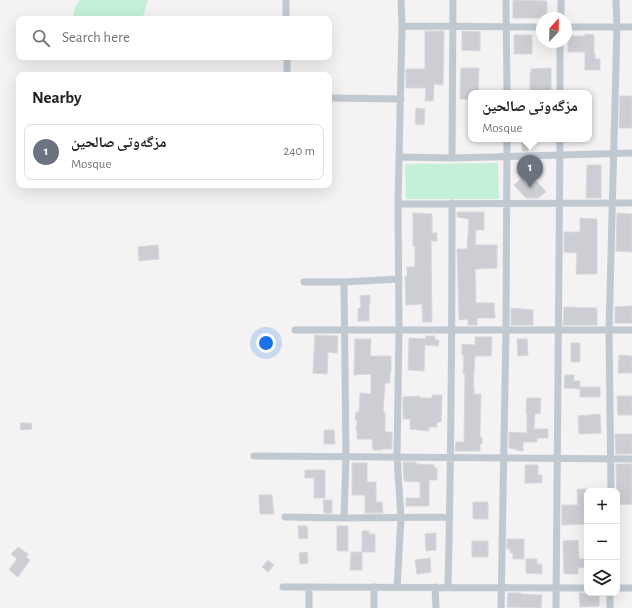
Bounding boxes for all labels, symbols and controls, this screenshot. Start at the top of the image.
north arrow [536,12,572,48]
search box [16,16,332,60]
icon: search [30,27,52,49]
text: Search here [62,30,130,45]
text: Nearby [32,89,82,106]
popup [468,90,592,142]
text: مزگەوتی صالحین [482,99,578,114]
text: Mosque [482,122,523,135]
text: مزگەوتی صالحین [71,135,167,150]
text: 1 [44,145,48,158]
text: 240 m [283,145,315,158]
pin: 1 [517,155,543,188]
text: Mosque [71,158,111,171]
your location [256,333,276,353]
map controls [584,488,620,596]
button: + [584,488,620,524]
button: − [584,524,620,560]
button: layers [584,560,620,596]

